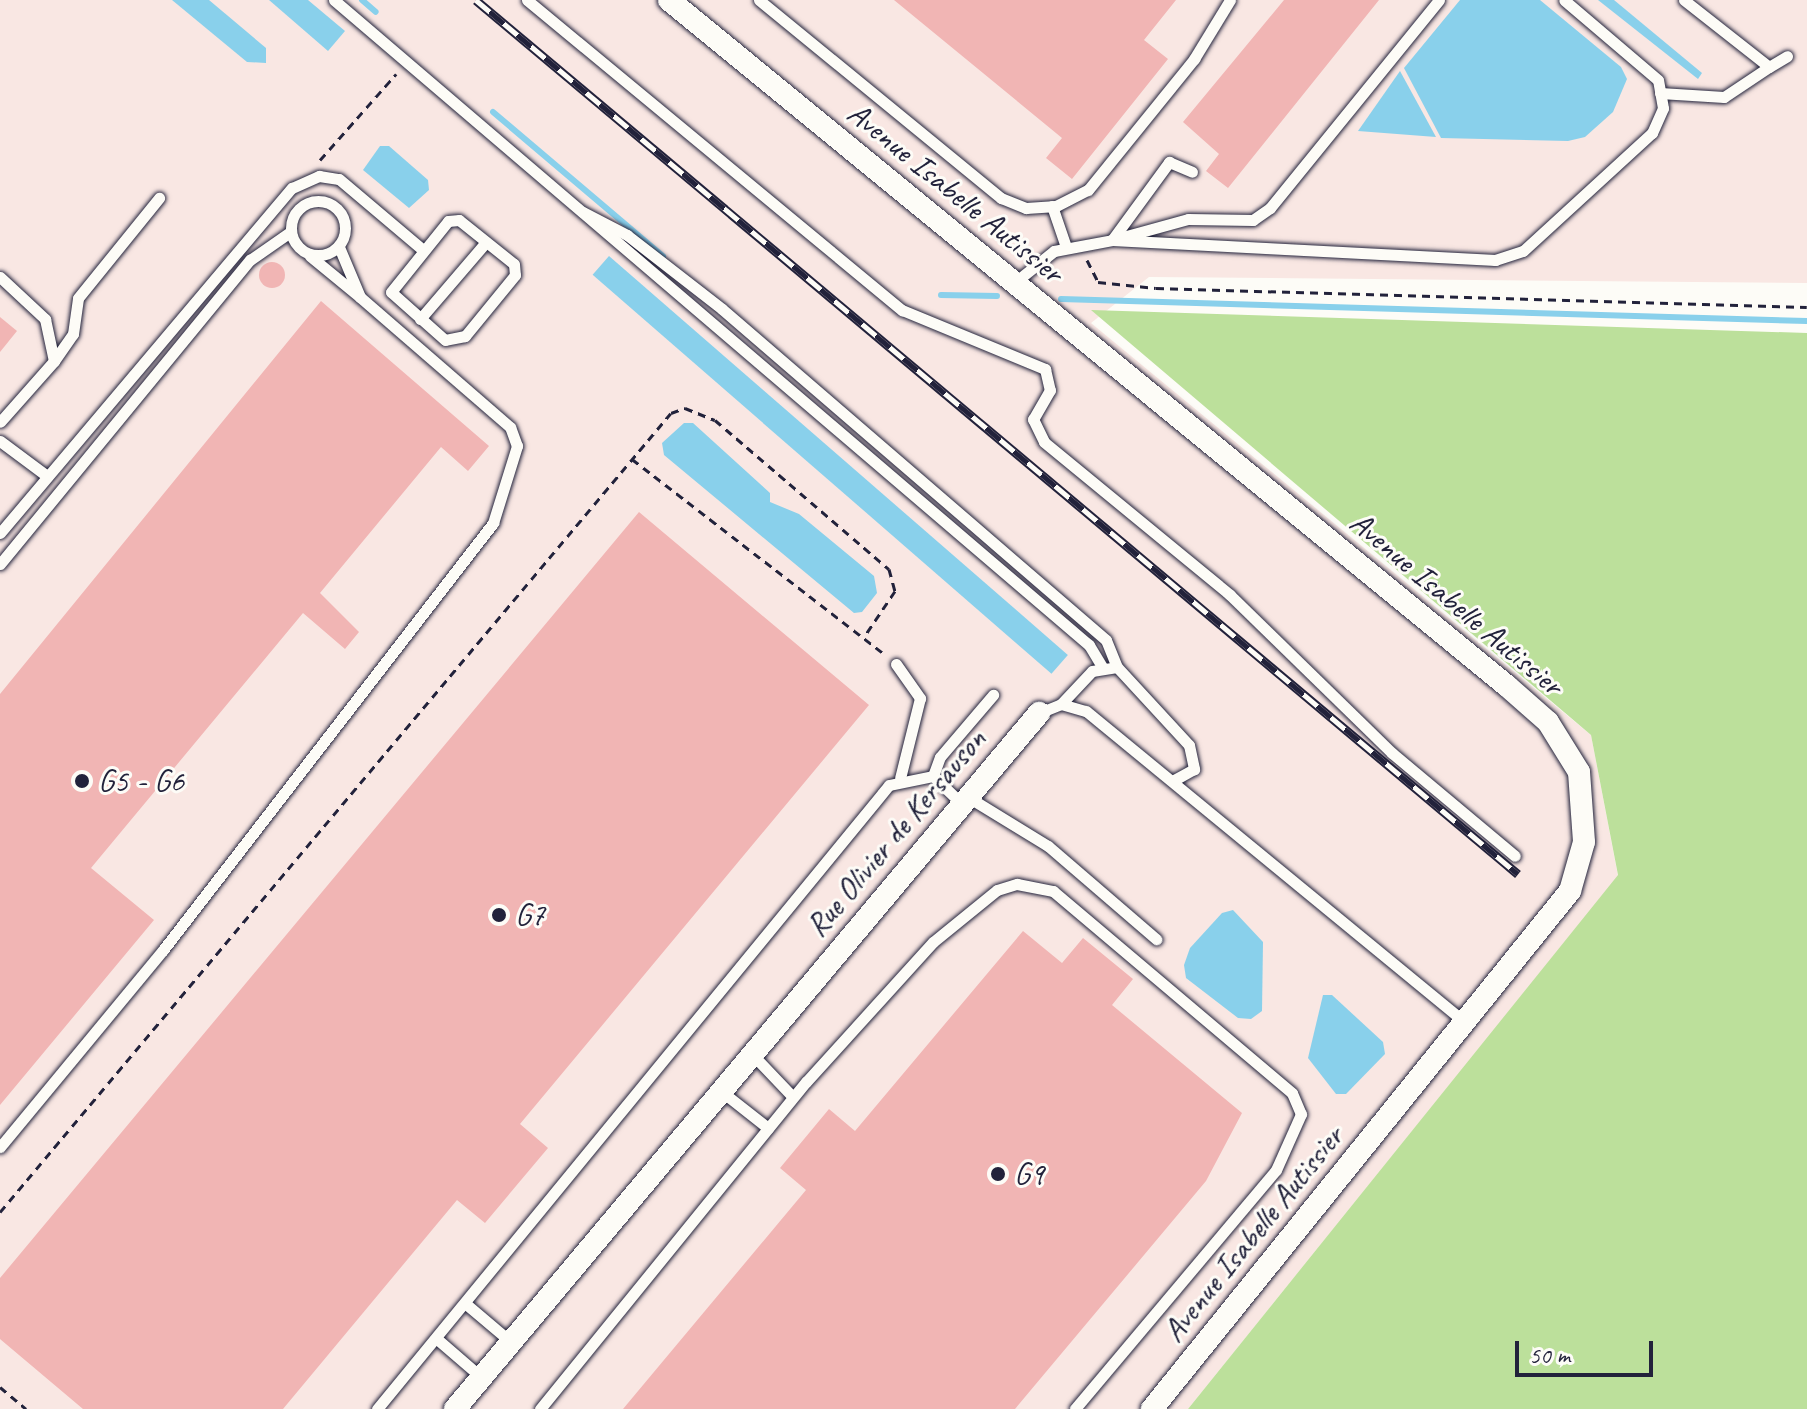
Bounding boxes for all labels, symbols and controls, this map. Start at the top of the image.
street label: Avenue Isabelle Autissier [840,94,1070,292]
street label: Avenue Isabelle Autissier [1342,504,1570,704]
street label: Rue Olivier de Kersauson [798,721,994,945]
place label: G5 - G6 [98,762,184,800]
marker: G5 - G6 [73,772,91,790]
place label: G7 [515,896,545,934]
marker: G7 [490,906,508,924]
street label: Avenue Isabelle Autissier [1154,1119,1352,1349]
place label: G9 [1014,1155,1044,1193]
marker: G9 [989,1165,1007,1183]
scale bar [1519,1325,1657,1375]
text: 50 m [1529,1340,1570,1370]

